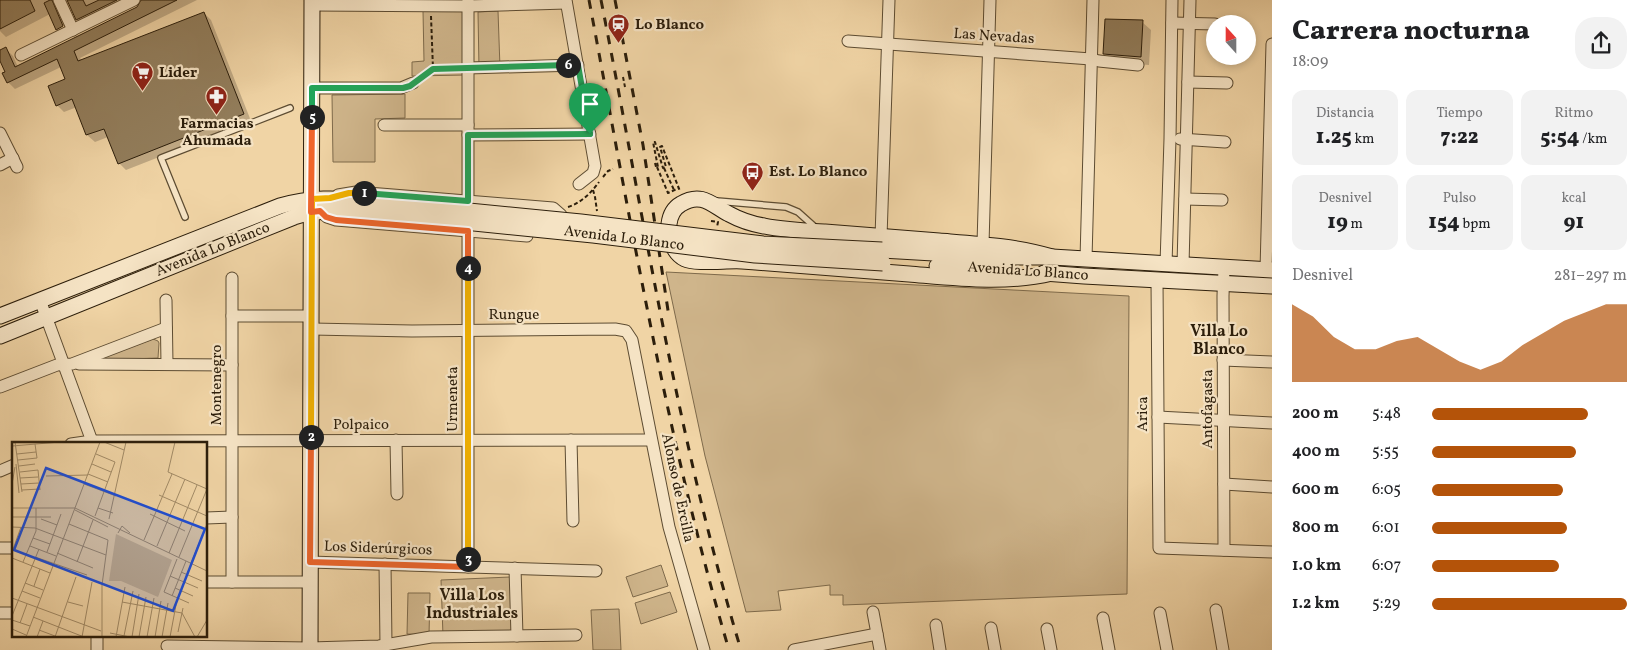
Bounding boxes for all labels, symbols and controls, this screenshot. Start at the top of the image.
text: Carrera nocturna [1292,12,1530,51]
station icon: Lo Blanco [607,13,631,44]
place label: Lo Blanco [635,15,705,36]
north arrow [1206,15,1256,65]
map controls [1206,15,1256,65]
button: share [1575,17,1627,69]
street label: Las Nevadas [953,24,1035,50]
text: 18:09 [1292,51,1328,73]
pin: 6 [556,52,580,78]
text: 6 [565,56,572,75]
supermarket icon: Lider [131,61,155,92]
place label: Lider [159,63,197,84]
pin [569,83,611,134]
pharmacy icon: Farmacias Ahumada [205,84,229,115]
icon: arrive [576,90,604,118]
pin: 5 [300,104,324,130]
text: Distancia [1316,104,1374,123]
text: Tiempo [1436,104,1483,123]
text: Ritmo [1555,104,1593,123]
text: 5 [309,108,316,127]
place label: Farmacias Ahumada [180,114,254,152]
text: 1.25 [1316,123,1352,152]
text: 7:22 [1441,123,1478,152]
text: 5:54 [1540,123,1580,152]
text: km [1352,130,1374,149]
text: /km [1580,130,1607,149]
bus stop icon: Est. Lo Blanco [741,160,765,191]
place label: Est. Lo Blanco [769,162,868,183]
pin: 1 [352,180,376,206]
text: 1 [362,184,367,203]
text: Desnivel [1318,189,1372,208]
text: Pulso [1443,189,1476,208]
text: kcal [1561,189,1586,208]
text: 19 [1327,208,1348,237]
text: 154 [1428,208,1460,237]
text: 91 [1564,208,1584,237]
text: m [1348,215,1363,234]
text: bpm [1460,215,1491,234]
street label: Avenida Lo Blanco [153,218,273,282]
street label: Avenida Lo Blanco [563,221,685,257]
pin: 4 [456,256,480,280]
street label: Avenida Lo Blanco [967,257,1089,287]
text: 4 [464,259,473,278]
text: Desnivel [1292,265,1353,287]
text: 281–297 m [1554,265,1627,287]
street label: Rungue [489,305,539,326]
district label: Villa Lo Blanco [1190,321,1248,361]
street label: Montenegro [207,345,228,425]
street label: Urmeneta [443,366,464,432]
street label: Antofagasta [1198,369,1219,449]
street label: Arica [1133,396,1154,432]
text: 200 m [1292,403,1339,425]
text: 5:48 [1372,403,1401,425]
street label: Polpaico [333,415,389,436]
pin: 2 [298,424,324,450]
text: 2 [308,428,315,447]
street label: Alonso de Ercilla [655,432,699,544]
text: 400 m [1292,441,1340,463]
text: 5:55 [1372,441,1399,463]
inset map [12,442,208,638]
text: 600 m [1292,479,1339,501]
text: 6:05 [1372,479,1401,501]
text: 800 m [1292,517,1339,539]
text: 6:01 [1372,517,1400,539]
street label: Los Siderúrgicos [323,537,433,561]
pin: 3 [456,546,480,572]
text: 3 [465,550,472,569]
text: 1.0 km [1292,555,1341,577]
text: 6:07 [1372,555,1401,577]
district label: Villa Los Industriales [426,585,518,625]
text: 1.2 km [1292,593,1340,615]
text: 5:29 [1372,593,1400,615]

